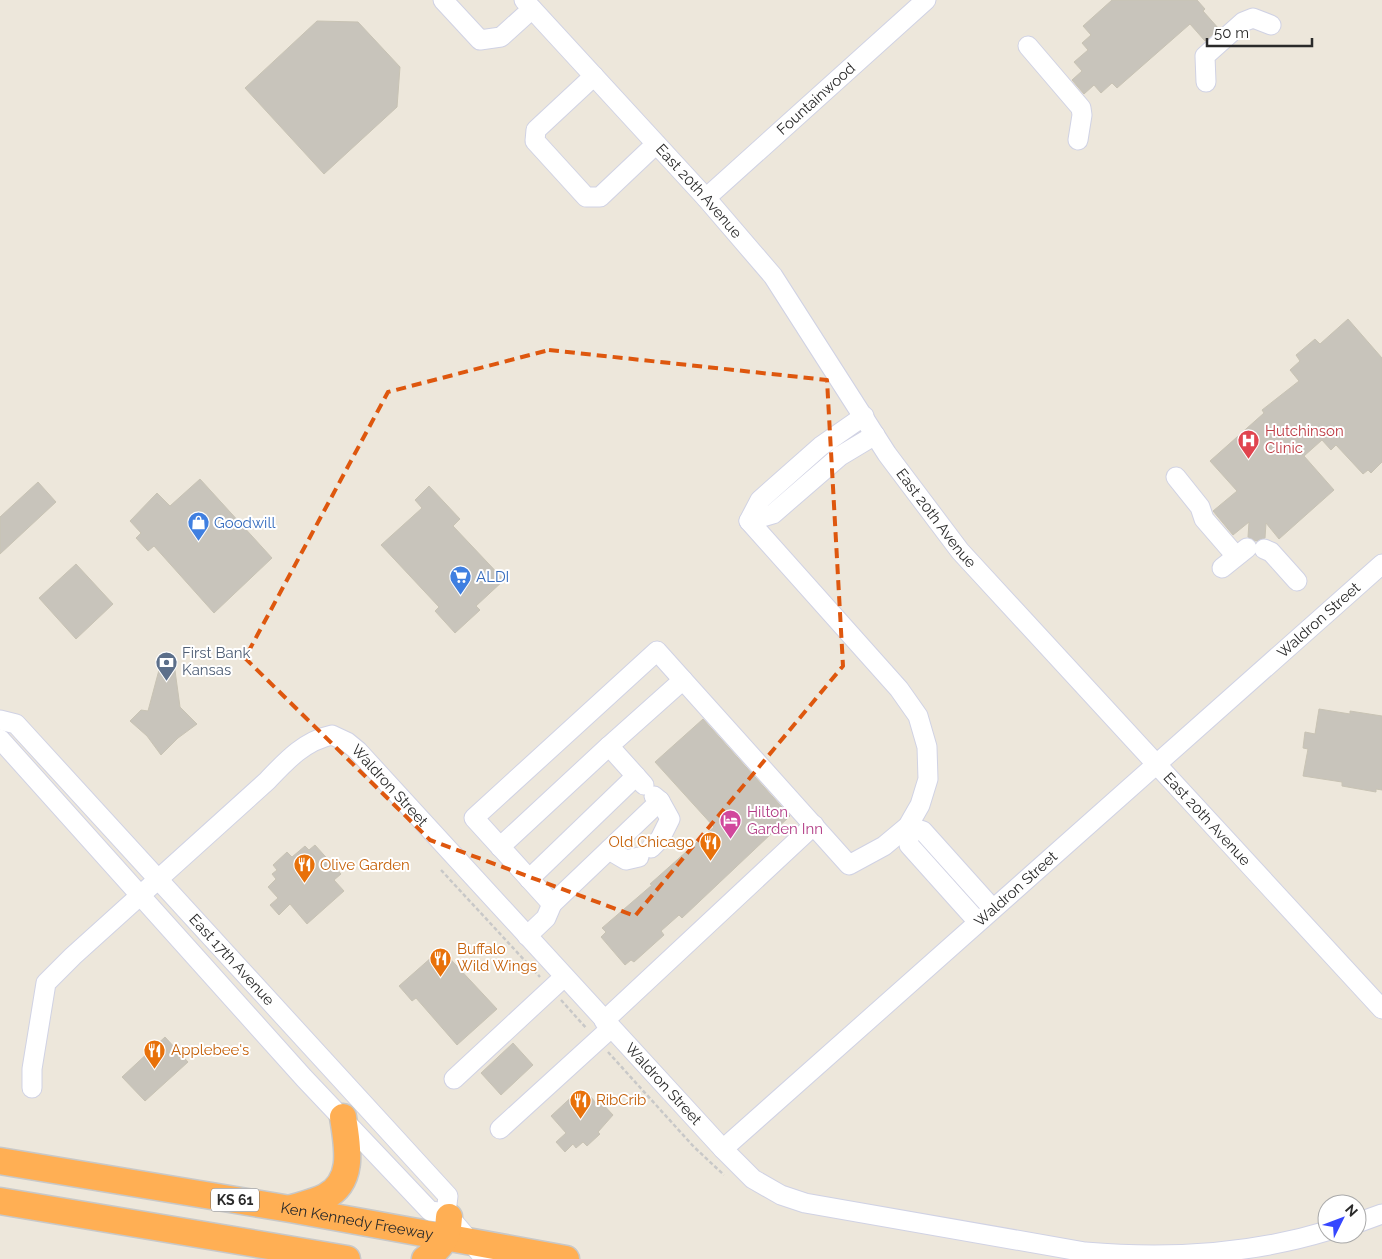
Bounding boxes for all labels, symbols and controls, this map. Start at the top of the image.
scale bar [1207,15,1312,47]
text: 50 m [1214,24,1249,42]
street label: Fountainwood [773,59,859,139]
street label: East 20th Avenue [652,140,746,242]
place label: Hutchinson Clinic [1265,422,1344,457]
hospital icon: Hutchinson Clinic [1237,428,1261,459]
street label: East 20th Avenue [892,465,980,572]
shop icon: Goodwill [186,511,210,542]
place label: Goodwill [214,514,276,532]
supermarket icon: ALDI [448,565,472,596]
place label: ALDI [476,568,509,586]
street label: Waldron Street [1274,579,1364,662]
place label: First Bank Kansas [182,644,250,679]
bank icon: First Bank Kansas [154,650,178,681]
street label: Waldron Street [348,741,432,830]
street label: East 20th Avenue [1160,769,1254,869]
place label: Hilton Garden Inn [747,803,823,838]
hotel icon: Hilton Garden Inn [719,809,743,840]
restaurant icon: Old Chicago [698,830,722,861]
place label: Old Chicago [609,833,694,851]
street label: Waldron Street [971,848,1061,930]
restaurant icon: Olive Garden [292,853,316,884]
place label: Olive Garden [320,856,410,874]
street label: East 17th Avenue [185,910,278,1009]
place label: Buffalo Wild Wings [457,940,537,975]
restaurant icon: Buffalo Wild Wings [429,946,453,977]
restaurant icon: Applebee's [143,1038,167,1069]
street label: Waldron Street [621,1039,705,1129]
place label: Applebee's [171,1041,249,1059]
restaurant icon: RibCrib [568,1088,592,1119]
place label: RibCrib [596,1091,646,1109]
road number: KS 61 [211,1188,259,1212]
north arrow [1317,1194,1367,1244]
street label: Ken Kennedy Freeway [279,1199,435,1244]
text: N [1342,1201,1361,1220]

